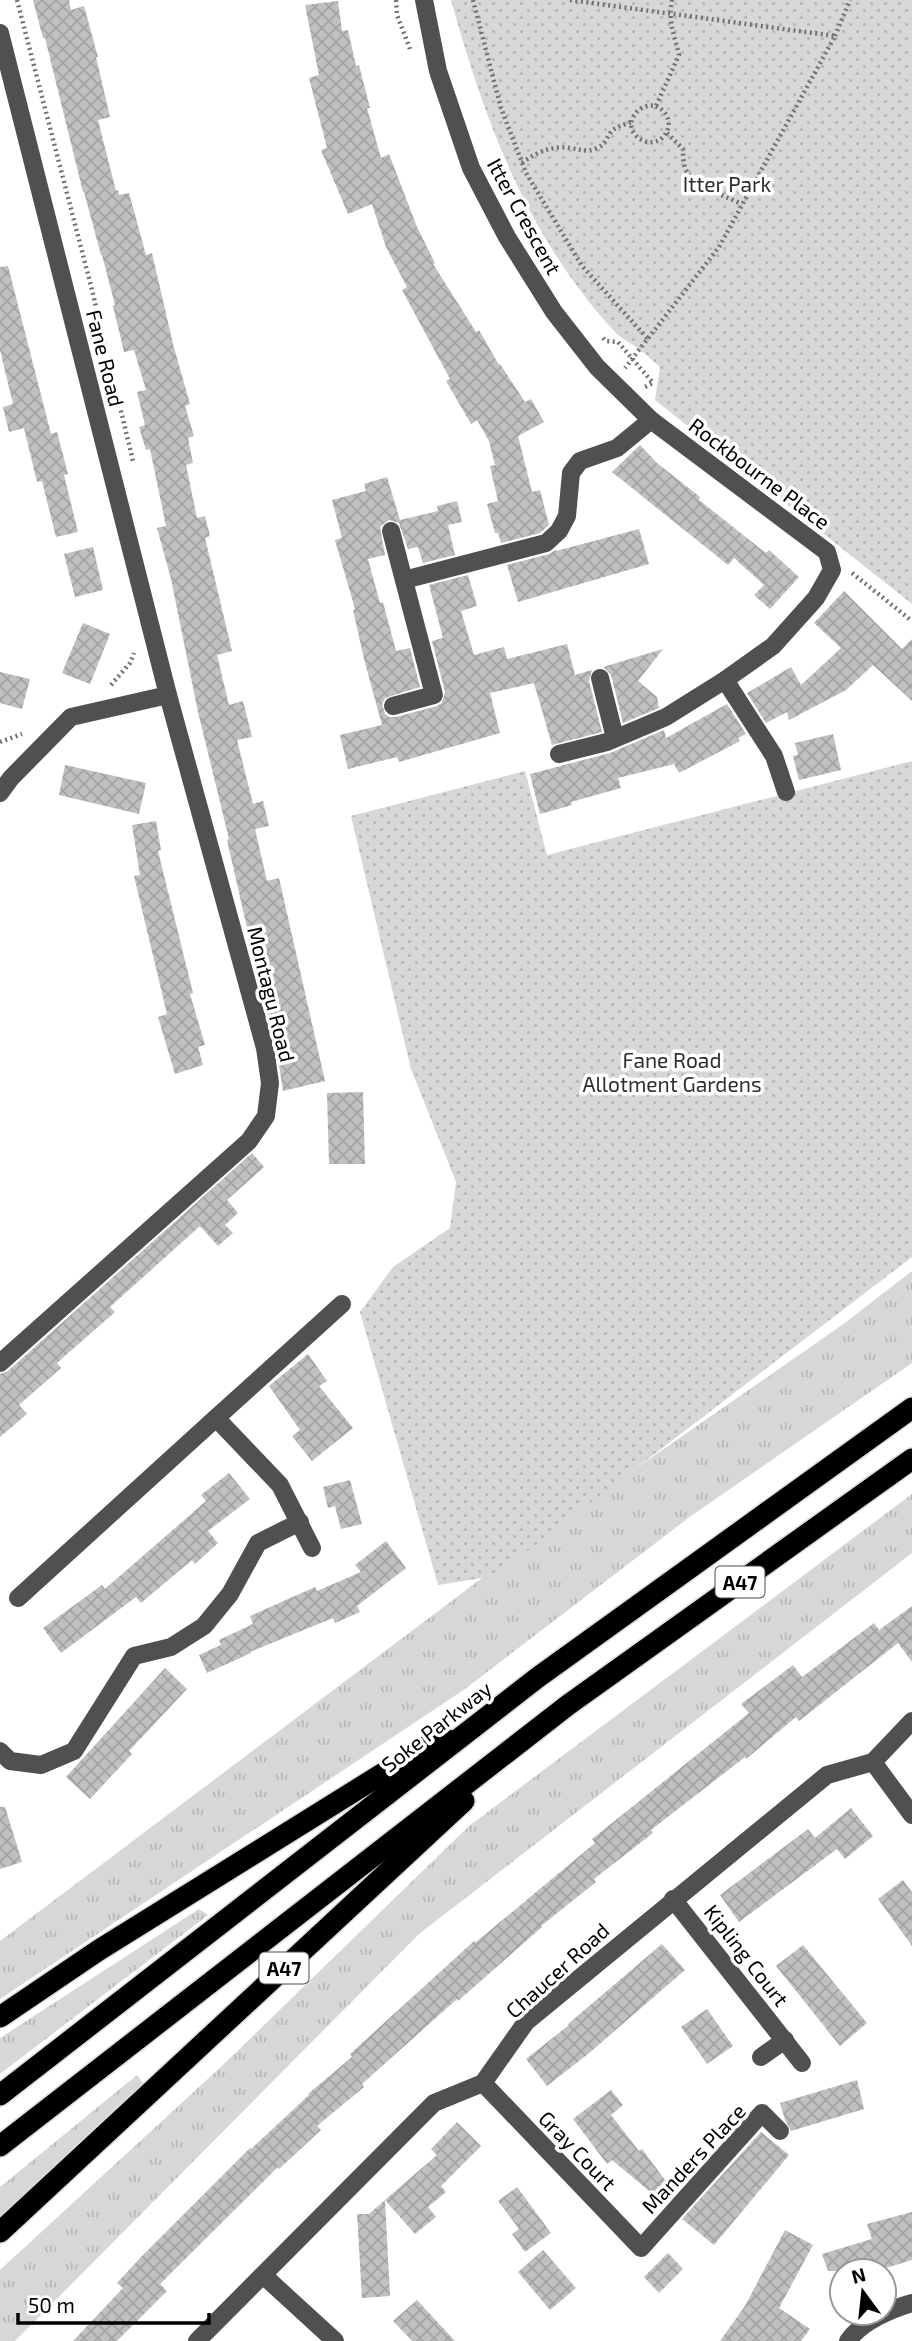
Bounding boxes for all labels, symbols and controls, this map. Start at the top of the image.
street label: Itter Crescent [483,153,567,279]
park label: Itter Park [683,171,772,196]
street label: Fane Road [82,307,130,409]
street label: Rockbourne Place [685,412,835,534]
street label: Montagu Road [243,924,301,1064]
park label: Fane Road Allotment Gardens [582,1047,762,1096]
road number: A47 [716,1566,764,1598]
street label: Soke Parkway [376,1675,496,1777]
street label: Kipling Court [700,1899,794,2011]
street label: Chaucer Road [500,1917,614,2023]
road number: A47 [260,1952,308,1984]
street label: Manders Place [636,2098,750,2218]
street label: Gray Court [534,2105,622,2195]
north arrow [828,2257,898,2327]
text: N [849,2262,868,2288]
scale bar [18,2282,208,2326]
text: 50 m [28,2292,75,2317]

